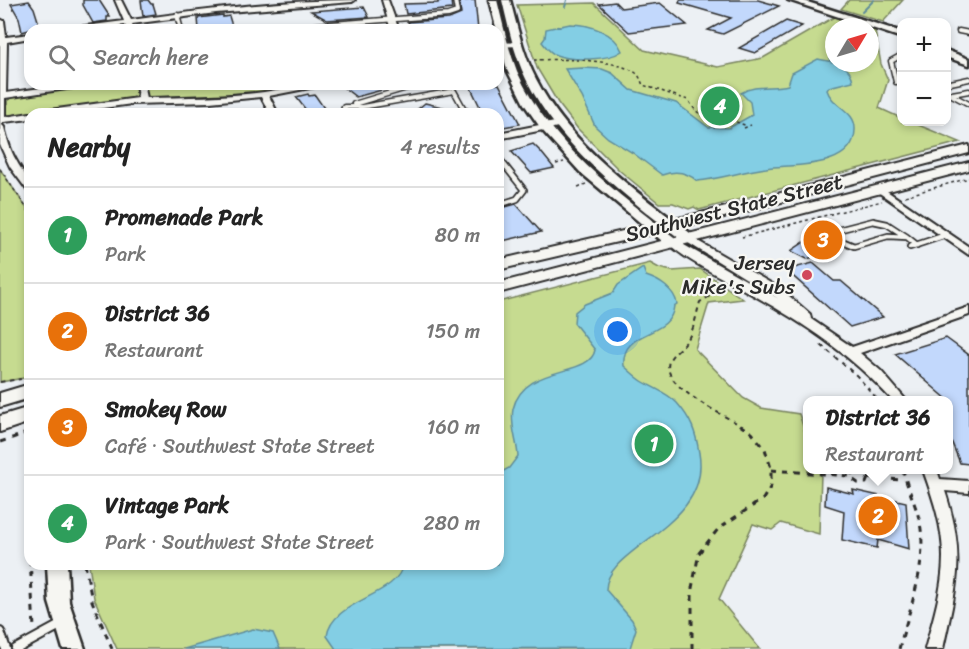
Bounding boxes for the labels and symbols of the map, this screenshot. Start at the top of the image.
north arrow [825,18,879,72]
pin: 4 [700,84,740,128]
street label: Southwest State Street [621,163,847,253]
pin: 3 [804,218,842,262]
place label: Jersey Mike's Subs [682,244,795,306]
marker: Jersey Mike's Subs [800,268,814,282]
your location [603,317,632,346]
pin: 1 [634,422,674,466]
pin: 2 [858,494,898,538]

